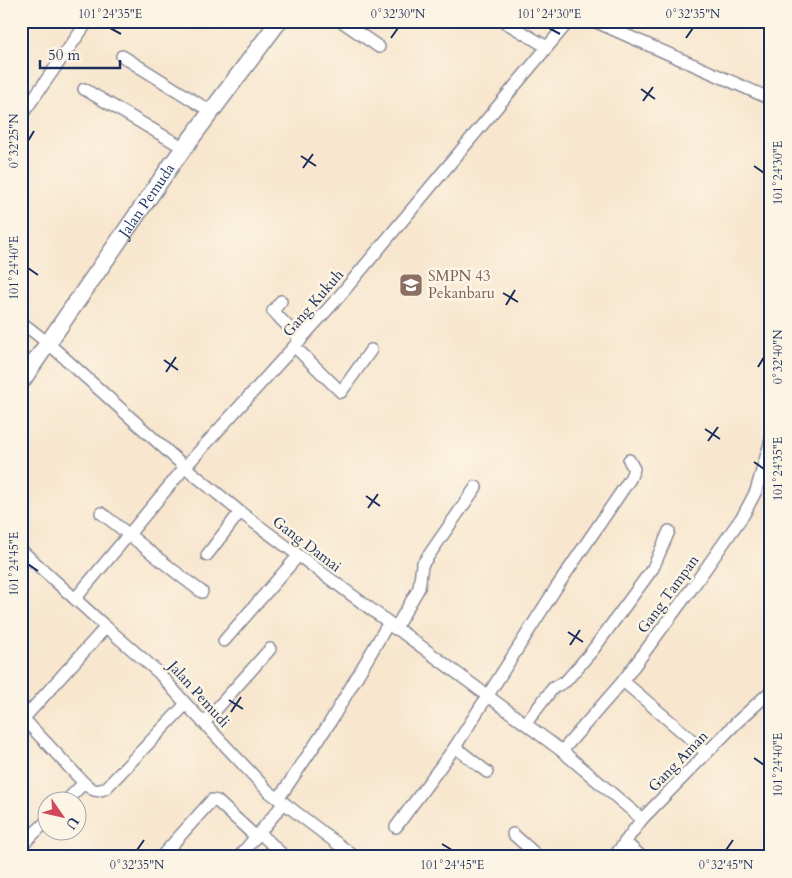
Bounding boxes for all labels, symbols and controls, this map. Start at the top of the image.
text: 101°24'35"E [78,6,142,22]
text: 0°32'30"N [371,6,426,22]
text: 101°24'30"E [517,6,581,22]
text: 0°32'35"N [666,6,721,22]
scale bar [40,38,120,70]
text: 50 m [48,45,80,65]
text: 0°32'25"N [6,113,22,168]
text: 101°24'30"E [770,141,786,205]
street label: Jalan Pemuda [113,159,180,243]
text: 101°24'40"E [6,236,22,300]
street label: Gang Kukuh [278,264,348,341]
place label: SMPN 43 Pekanbaru [428,266,495,303]
school or university icon: SMPN 43 Pekanbaru [398,272,424,298]
text: 0°32'40"N [770,329,786,384]
text: 101°24'35"E [770,437,786,501]
street label: Gang Damai [268,512,346,576]
text: 101°24'45"E [6,532,22,596]
street label: Gang Tampan [633,550,704,637]
street label: Jalan Pemudi [162,655,234,732]
street label: Gang Aman [644,726,713,796]
text: 101°24'40"E [770,733,786,797]
north arrow [38,790,88,840]
text: U [61,813,83,834]
text: 0°32'35"N [110,857,165,873]
text: 101°24'45"E [420,857,484,873]
text: 0°32'45"N [699,857,754,873]

